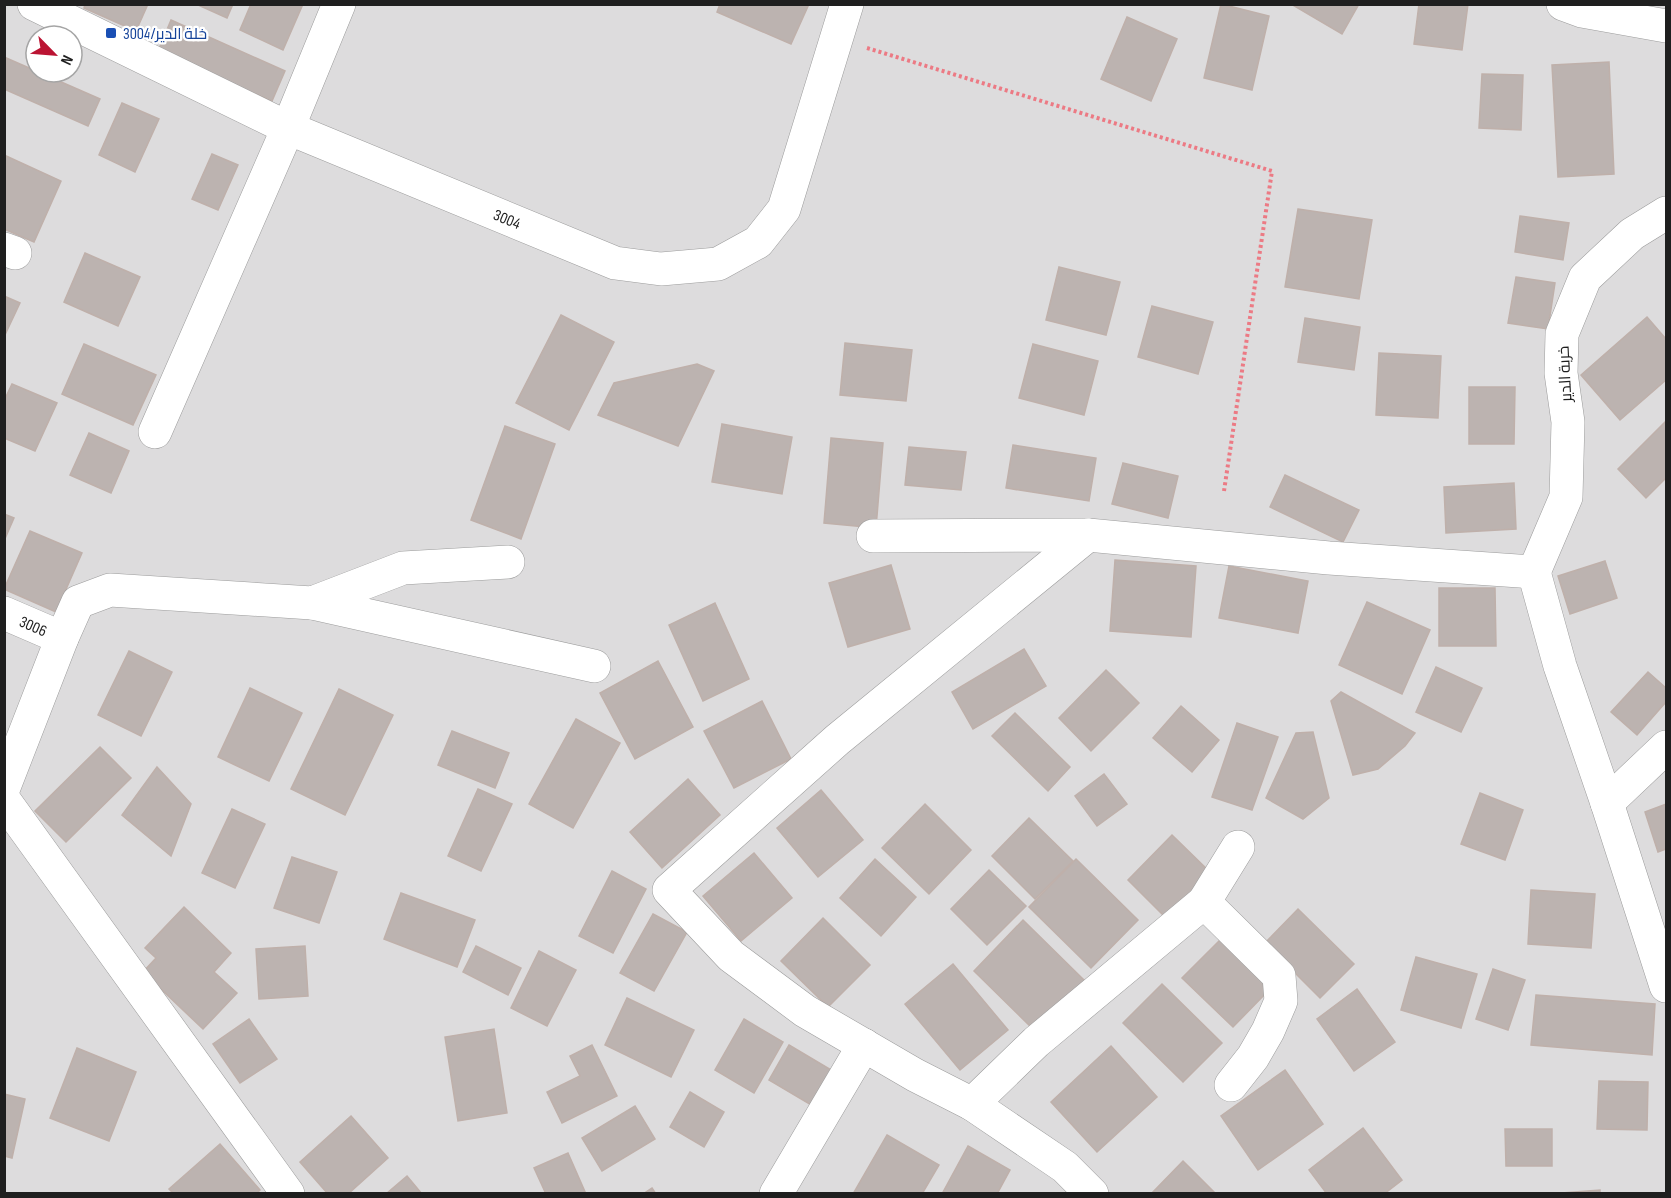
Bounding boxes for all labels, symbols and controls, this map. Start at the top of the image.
north arrow [24,24,84,84]
place label: خلة الدير/3004 [123,25,207,44]
marker: خلة الدير/3004 [104,26,118,40]
text: N [56,52,77,68]
street label: 3004 [490,206,524,234]
street label: خربة الدير [1555,345,1577,403]
street label: 3006 [16,613,49,641]

